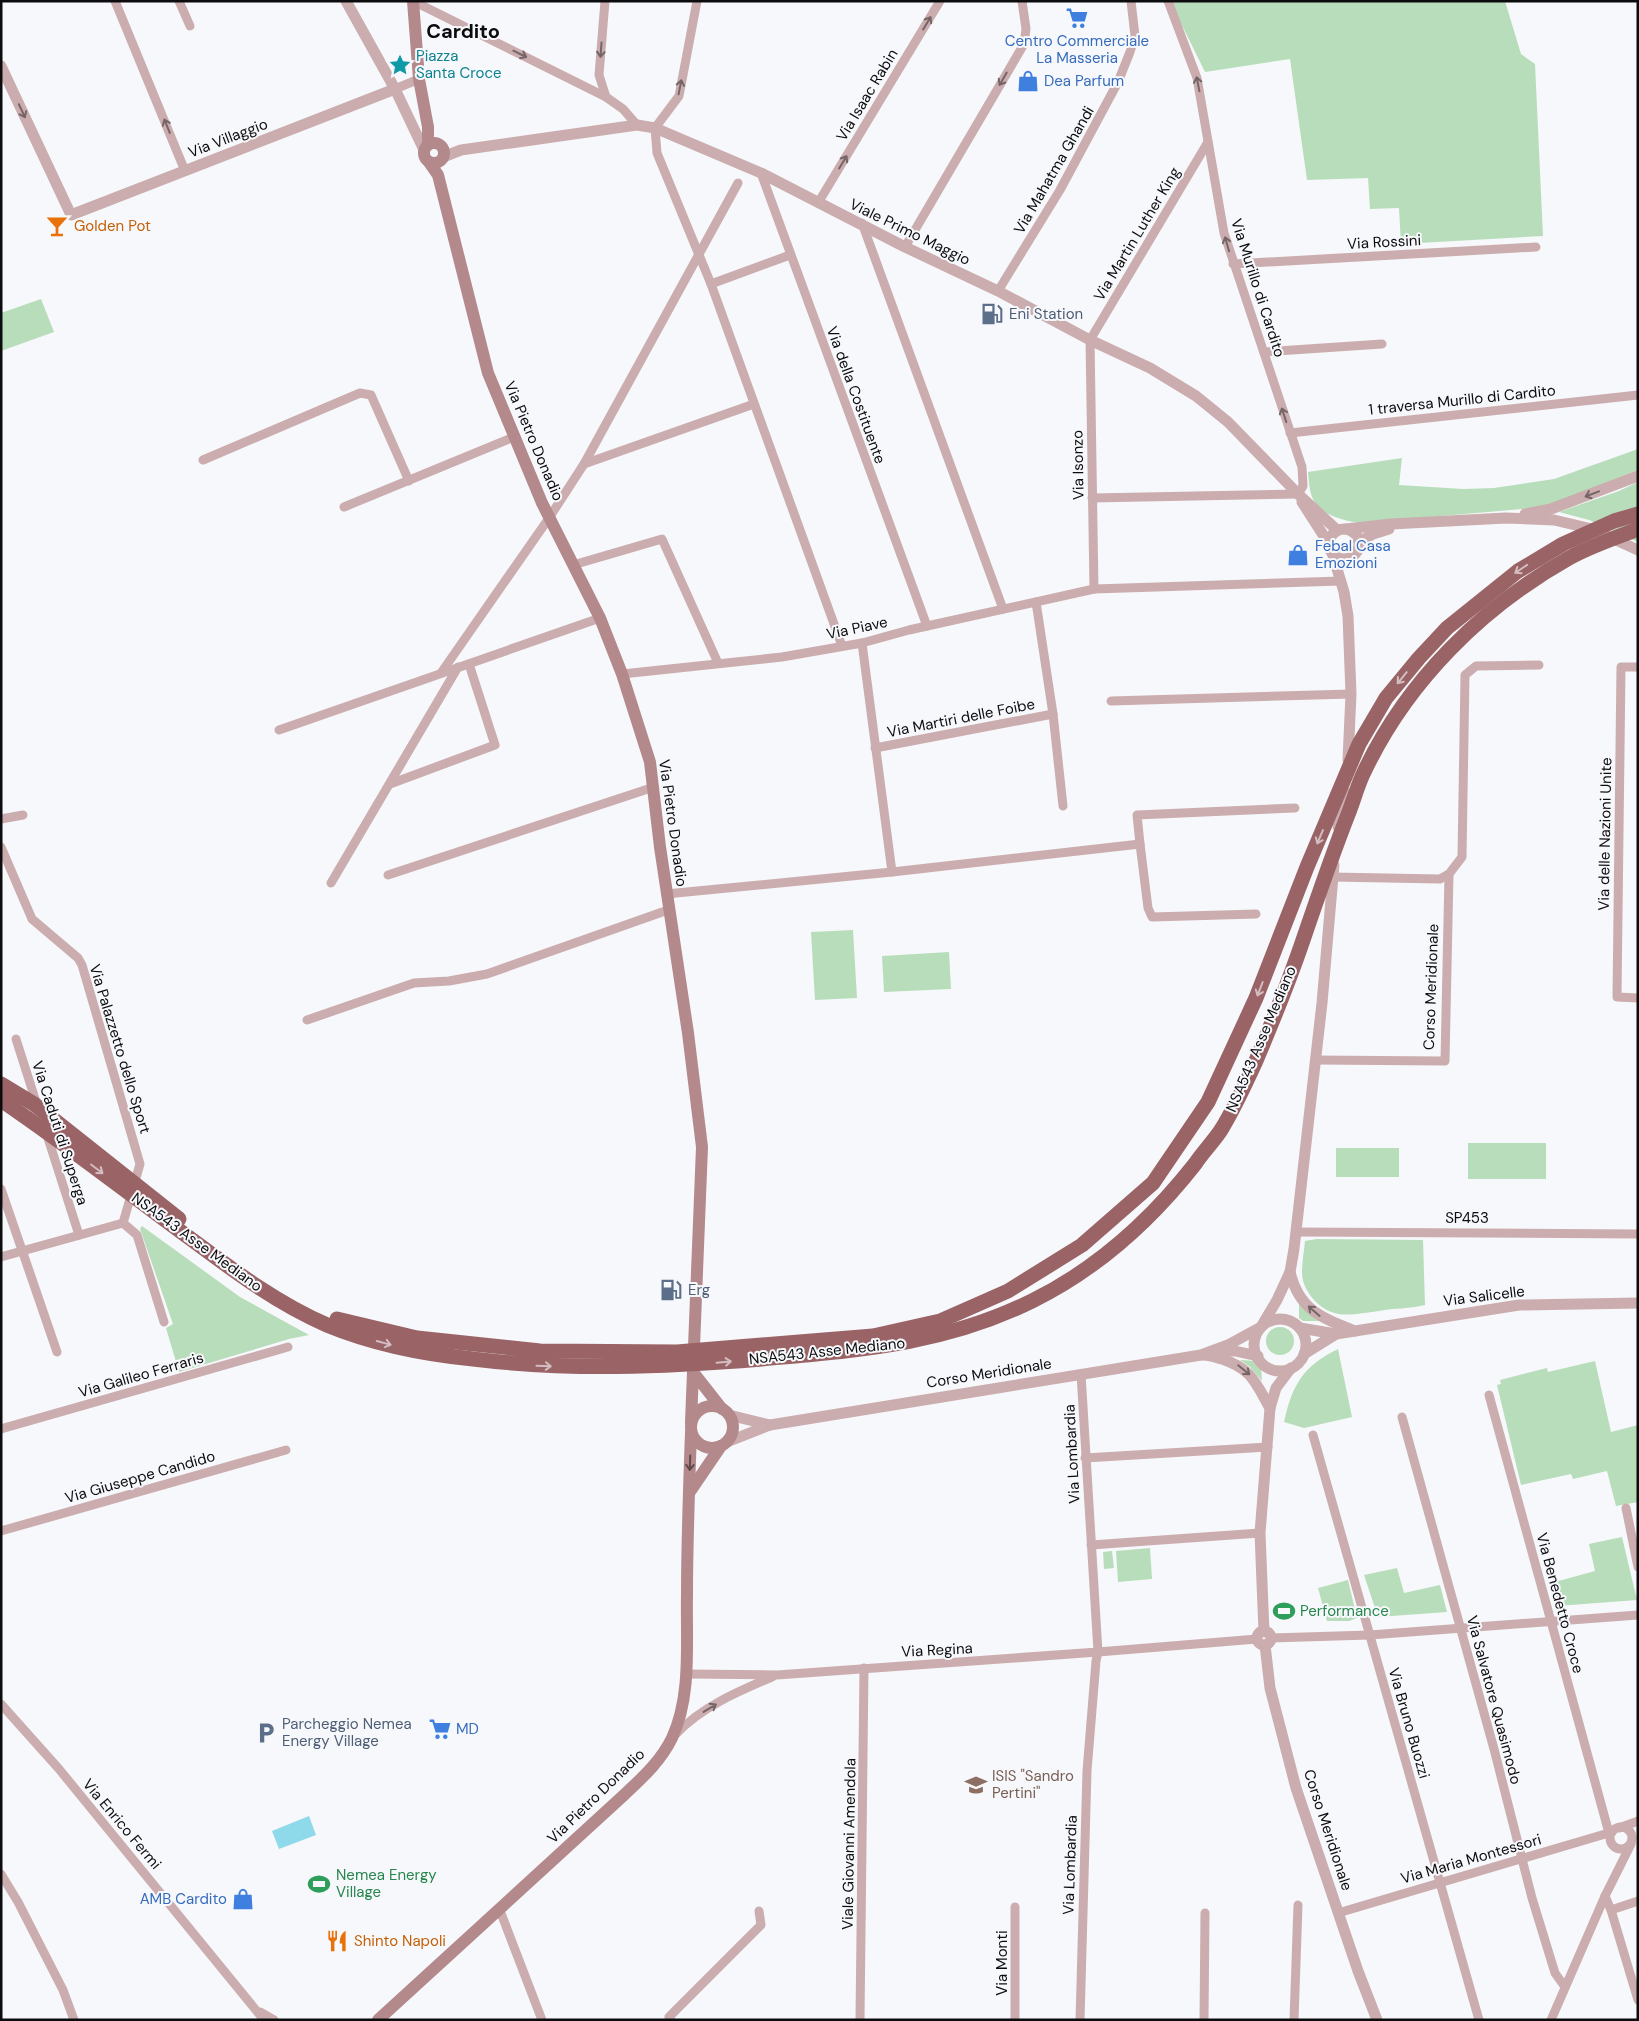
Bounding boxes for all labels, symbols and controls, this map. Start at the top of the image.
supermarket icon: Centro Commerciale La Masseria [1064,5,1090,31]
one-way arrow [923,16,933,30]
district label: Cardito [426,18,500,44]
place label: Centro Commerciale La Masseria [1005,31,1149,68]
one-way arrow [596,42,605,58]
street label: Via Isaac Rabin [832,45,902,145]
place label: Piazza Santa Croce [416,46,502,83]
one-way arrow [512,50,527,59]
place icon: Piazza Santa Croce [387,52,413,78]
shop icon: Dea Parfum [1015,68,1041,94]
place label: Dea Parfum [1044,71,1124,91]
one-way arrow [998,72,1008,86]
one-way arrow [1193,77,1203,93]
one-way arrow [676,80,686,96]
one-way arrow [17,103,27,118]
street label: Via Mahatma Ghandi [1009,103,1099,237]
street label: Via Villaggio [185,114,271,162]
one-way arrow [161,119,171,134]
one-way arrow [839,155,849,169]
street label: Via Martin Luther King [1089,163,1185,305]
street label: Viale Primo Maggio [846,194,974,270]
bar icon: Golden Pot [44,213,70,239]
place label: Golden Pot [74,216,151,236]
street label: Via Murillo di Cardito [1226,216,1290,360]
street label: Via Rossini [1347,230,1421,254]
one-way arrow [1222,237,1231,253]
fuel station icon: Eni Station [979,301,1005,327]
place label: Eni Station [1009,304,1083,324]
street label: Via della Costituente [822,324,890,466]
street label: Via Pietro Donadio [500,378,568,504]
street label: 1 traversa Murillo di Cardito [1368,380,1557,420]
one-way arrow [1279,407,1289,423]
street label: Via Isonzo [1067,430,1089,500]
one-way arrow [1585,489,1600,499]
place label: Febal Casa Emozioni [1315,536,1391,573]
shop icon: Febal Casa Emozioni [1285,542,1311,568]
one-way arrow [1515,564,1529,574]
street label: Via Piave [825,612,889,644]
one-way arrow [1396,671,1407,684]
street label: Via Martiri delle Foibe [885,694,1037,742]
street label: Via delle Nazioni Unite [1594,757,1616,911]
street label: Via Pietro Donadio [654,758,692,888]
one-way arrow [1314,829,1324,844]
street label: Corso Meridionale [1419,923,1443,1051]
street label: Via Palazzetto dello Sport [85,962,155,1136]
street label: NSA543 Asse Mediano [1221,963,1301,1115]
one-way arrow [1255,980,1264,996]
street label: Via Caduti di Superga [27,1058,93,1208]
one-way arrow [90,1164,103,1175]
street label: NSA543 Asse Mediano [128,1188,266,1296]
street label: SP453 [1445,1208,1489,1228]
fuel station icon: Erg [658,1277,684,1303]
place label: Erg [688,1280,710,1300]
street label: Via Salicelle [1442,1281,1526,1311]
one-way arrow [1307,1305,1320,1317]
street label: NSA543 Asse Mediano [748,1333,906,1369]
one-way arrow [375,1338,391,1348]
street label: Via Galileo Ferraris [76,1348,206,1402]
street label: Corso Meridionale [925,1353,1053,1393]
one-way arrow [716,1357,732,1367]
one-way arrow [536,1361,552,1371]
one-way arrow [1237,1364,1250,1375]
street label: Via Lombardia [1059,1404,1085,1504]
street label: Via Giuseppe Candido [62,1446,218,1508]
one-way arrow [685,1454,695,1470]
street label: Via Benedetto Croce [1532,1531,1588,1675]
sports icon: Performance [1271,1598,1297,1624]
place label: Performance [1300,1601,1389,1621]
street label: Via Salvatore Quasimodo [1462,1613,1526,1787]
street label: Via Regina [901,1638,973,1662]
street label: Via Bruno Buozzi [1384,1665,1434,1781]
one-way arrow [703,1703,717,1713]
place label: Parcheggio Nemea Energy Village [282,1714,412,1751]
supermarket icon: MD [427,1716,453,1742]
place label: MD [456,1719,479,1739]
parking icon: Parcheggio Nemea Energy Village [253,1720,279,1746]
street label: Via Pietro Donadio [543,1744,649,1848]
street label: Viale Giovanni Amendola [838,1758,860,1930]
place label: ISIS "Sandro Pertini" [992,1766,1074,1803]
street label: Corso Meridionale [1299,1767,1357,1893]
school or university icon: ISIS "Sandro Pertini" [963,1772,989,1798]
street label: Via Enrico Fermi [78,1775,166,1873]
street label: Via Lombardia [1058,1815,1082,1915]
street label: Via Maria Montessori [1398,1829,1544,1889]
place label: Nemea Energy Village [336,1865,437,1902]
sports icon: Nemea Energy Village [306,1871,332,1897]
shop icon: AMB Cardito [230,1886,256,1912]
place label: AMB Cardito [140,1889,227,1909]
restaurant icon: Shinto Napoli [324,1928,350,1954]
street label: Via Monti [992,1930,1012,1996]
place label: Shinto Napoli [354,1931,446,1951]

